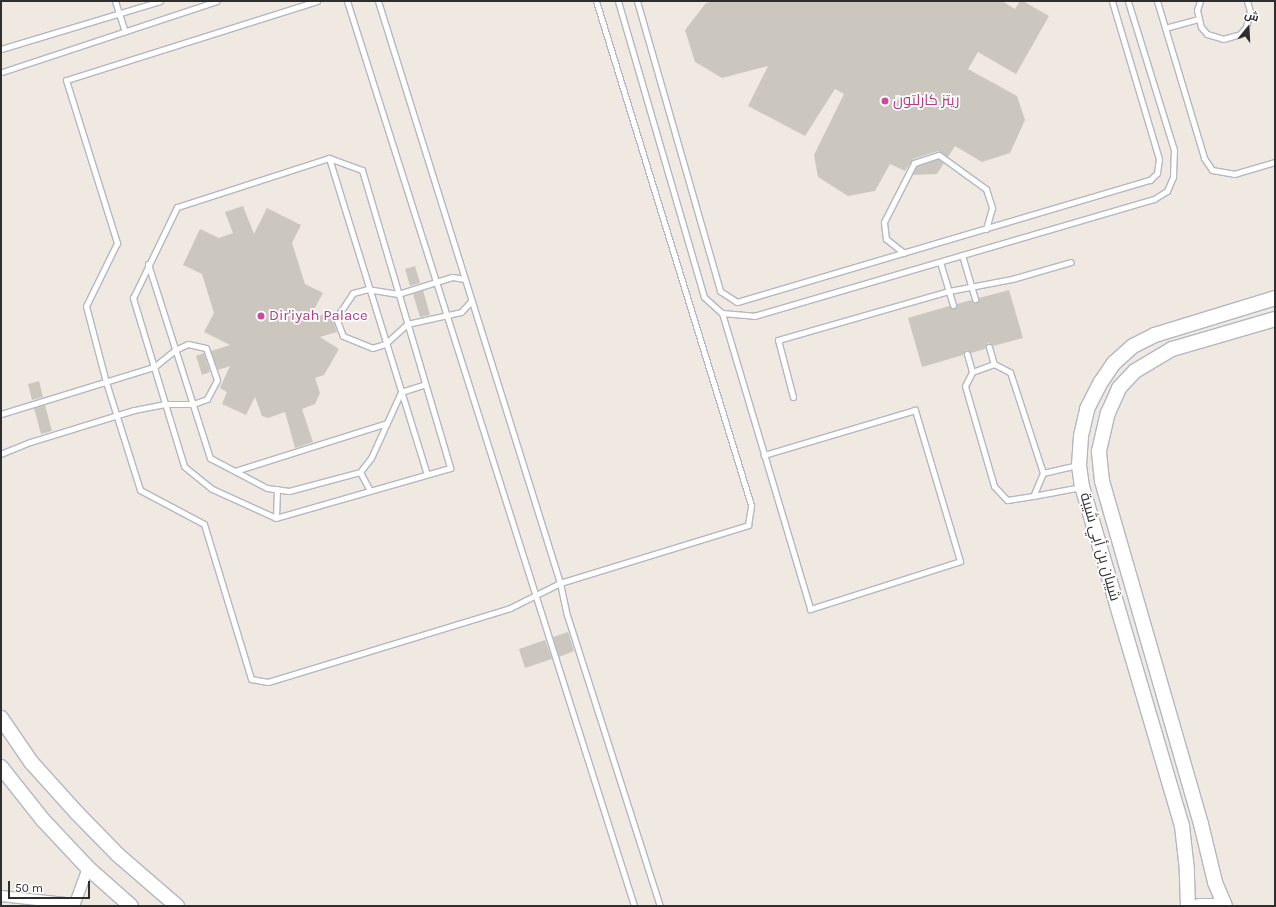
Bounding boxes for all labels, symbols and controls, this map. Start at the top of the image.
north arrow [1228,8,1268,48]
text: ش [1243,8,1261,24]
place label: ريتز كارلتون [893,92,960,110]
marker: ريتز كارلتون [880,96,890,106]
place label: Dir'iyah Palace [269,307,368,325]
marker: Dir'iyah Palace [256,311,266,321]
street label: شيبان بن أبي شيبة [1076,491,1124,603]
scale bar [10,873,92,899]
text: 50 m [15,881,43,895]

